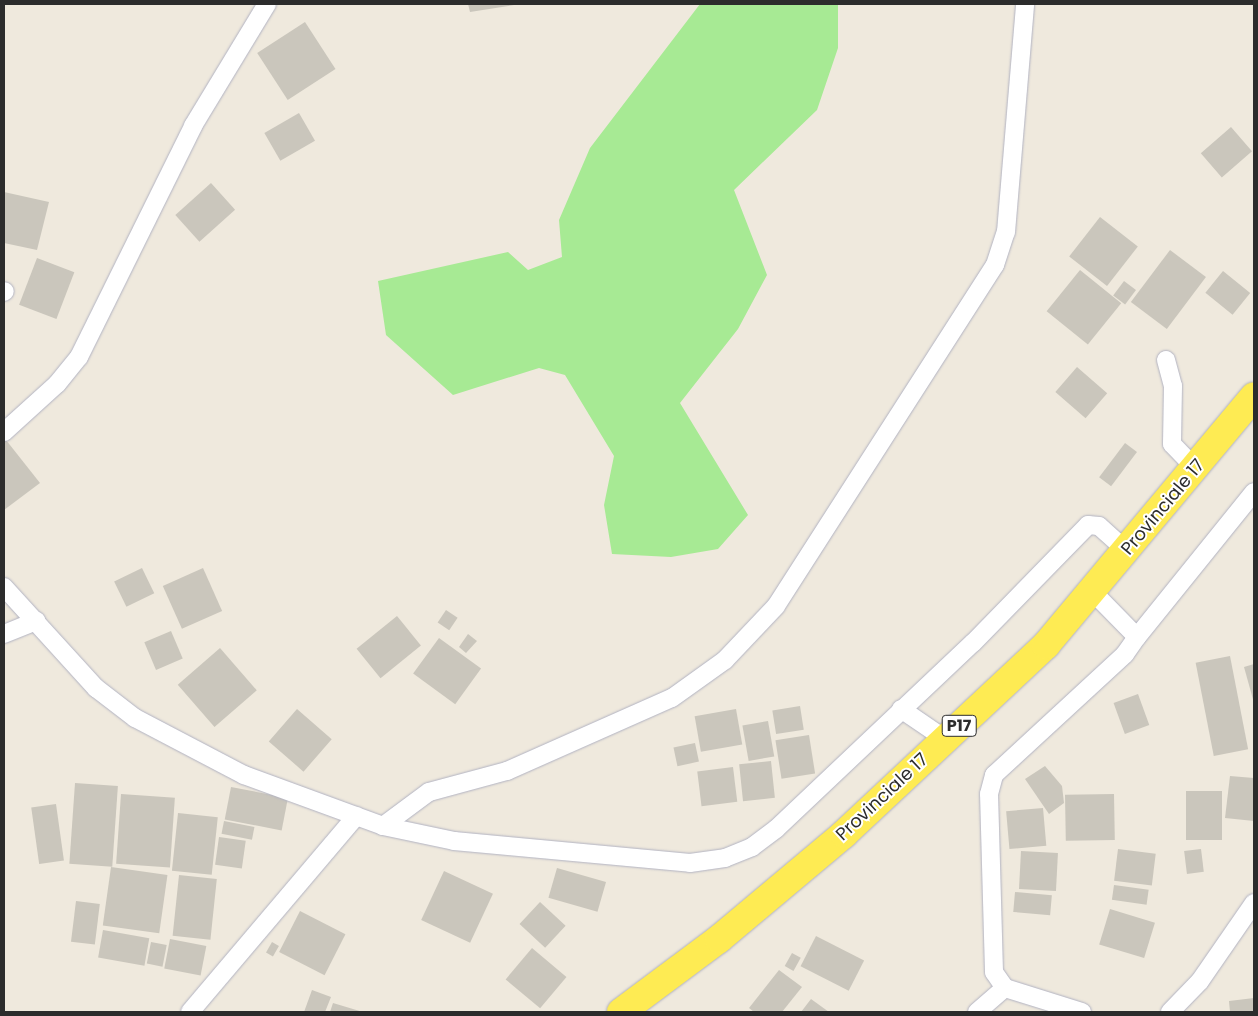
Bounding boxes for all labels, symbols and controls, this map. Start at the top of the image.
street label: Provinciale 17 [1117,455,1209,559]
road number: P17 [942,712,976,739]
street label: Provinciale 17 [831,749,933,845]

